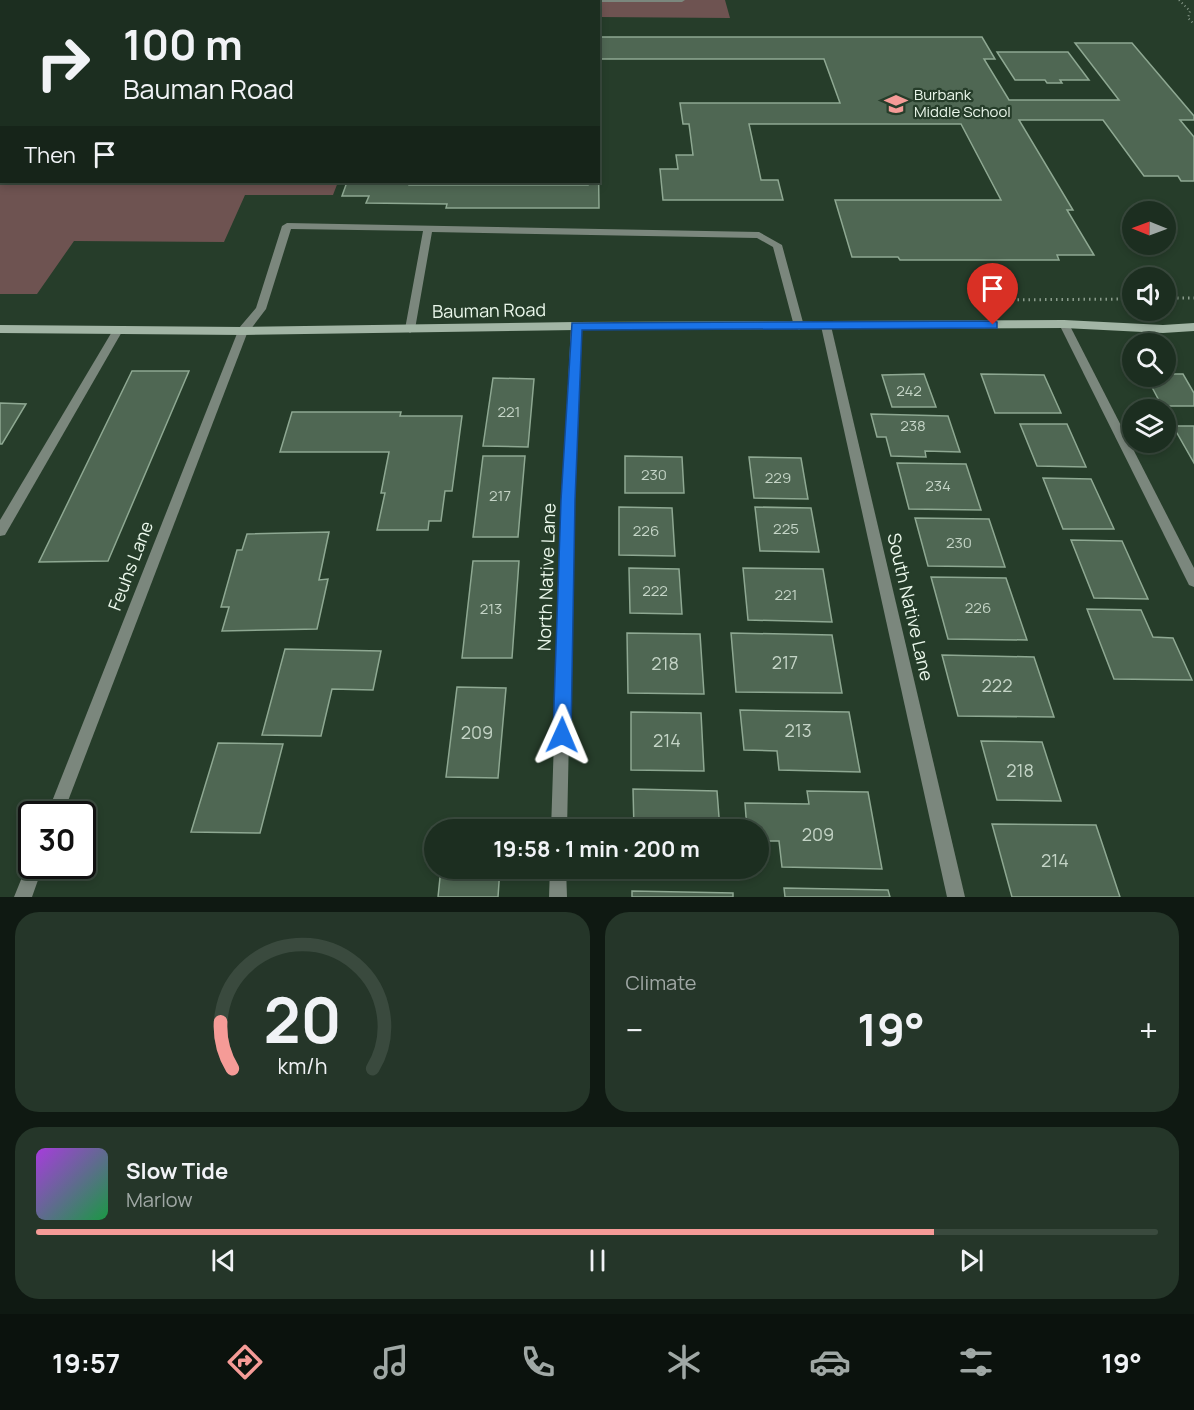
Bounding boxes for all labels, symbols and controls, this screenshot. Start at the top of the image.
text: 100 m [123,15,243,73]
icon: right [24,24,102,102]
text: Bauman Road [123,70,294,107]
place label: Burbank Middle School [914,84,1011,122]
school or university icon: Burbank Middle School [883,91,909,117]
icon: arrive [88,138,121,171]
text: Then [24,140,76,170]
north arrow [1122,201,1176,255]
map controls [1122,201,1176,453]
pin [967,263,1018,325]
button: sound [1122,267,1176,321]
icon: arrive [976,272,1009,305]
street label: Bauman Road [432,297,546,323]
button: search [1122,333,1176,387]
house number: 242 [896,380,922,401]
button: layers [1122,399,1176,453]
house number: 221 [498,401,520,422]
house number: 238 [900,415,926,436]
house number: 230 [641,464,667,485]
house number: 229 [765,467,791,488]
house number: 234 [925,475,951,496]
house number: 217 [489,485,511,506]
street label: North Native Lane [531,503,561,651]
street label: Feuhs Lane [102,517,158,614]
house number: 225 [773,518,799,539]
house number: 226 [633,520,659,541]
street label: South Native Lane [882,531,940,683]
house number: 230 [946,532,972,553]
house number: 222 [642,580,668,601]
house number: 221 [775,584,797,605]
house number: 226 [965,597,991,618]
house number: 213 [480,598,502,619]
house number: 217 [772,650,798,674]
house number: 218 [651,651,679,675]
house number: 222 [982,673,1012,697]
position arrow [530,703,594,767]
house number: 213 [784,718,812,742]
house number: 209 [461,720,493,744]
house number: 214 [653,728,681,752]
house number: 218 [1006,758,1034,782]
speed limit sign: 30 [18,801,96,879]
house number: 209 [802,822,834,846]
text: 19:58 · 1 min · 200 m [493,834,700,864]
house number: 214 [1041,848,1069,872]
text: Climate [626,969,697,996]
text: 20 [263,976,341,1062]
text: 19° [857,998,925,1060]
text: − [626,1007,643,1052]
text: + [1139,1007,1158,1052]
text: km/h [277,1051,327,1080]
text: Slow Tide [126,1156,228,1186]
text: Marlow [126,1186,193,1213]
icon: previous [207,1244,240,1277]
icon: pause [581,1244,614,1277]
icon: next [955,1244,988,1277]
icon: directions [224,1341,266,1383]
icon: music [370,1341,412,1383]
icon: phone [517,1341,559,1383]
icon: climate [663,1341,705,1383]
icon: car [809,1341,851,1383]
icon: filters [955,1341,997,1383]
text: 19:57 [52,1344,120,1381]
text: 19° [1101,1344,1142,1381]

